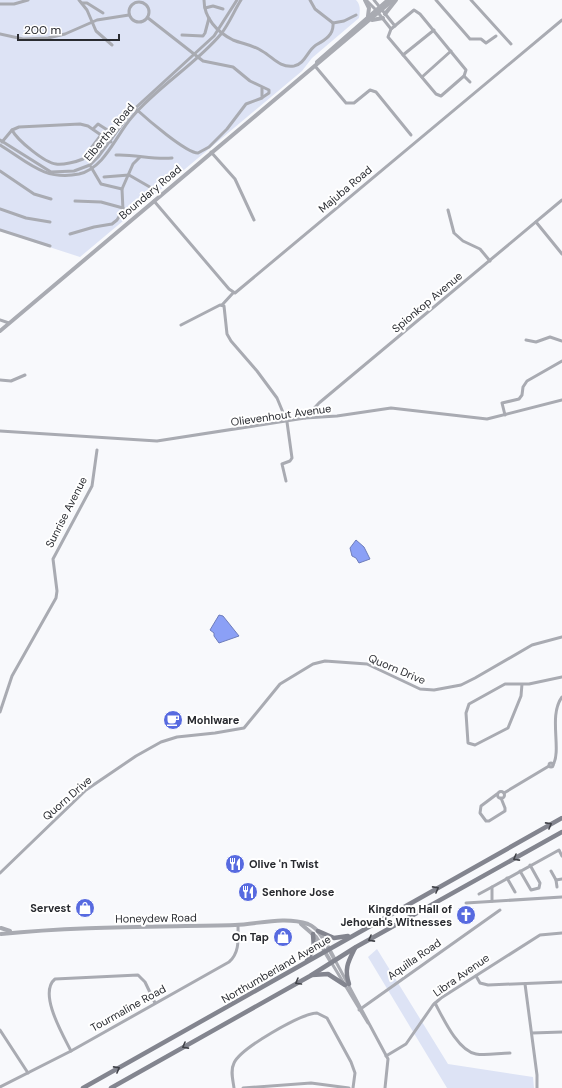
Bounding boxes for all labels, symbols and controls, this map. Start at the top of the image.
scale bar [18,16,119,42]
text: 200 m [24,22,61,38]
street label: Elbertha Road [81,100,137,164]
street label: Boundary Road [116,162,184,222]
street label: Majuba Road [315,162,375,215]
street label: Spionkop Avenue [389,268,465,336]
street label: Olievenhout Avenue [230,401,332,429]
street label: Sunrise Avenue [42,474,90,550]
street label: Quorn Drive [366,651,428,687]
cafe icon: Mohlware [162,709,184,731]
place label: Mohlware [187,713,240,727]
street label: Quorn Drive [40,773,94,823]
one-way arrow [545,823,552,830]
restaurant icon: Olive 'n Twist [224,853,246,875]
one-way arrow [513,854,520,861]
place label: Olive 'n Twist [249,857,319,871]
restaurant icon: Senhore Jose [237,881,259,903]
place label: Senhore Jose [262,885,335,899]
one-way arrow [432,886,439,894]
shop icon: Servest [74,897,96,919]
place label: Servest [30,901,71,915]
place label: Kingdom Hall of Jehovah's Witnesses [340,902,452,929]
church icon: Kingdom Hall of Jehovah's Witnesses [455,904,477,926]
street label: Honeydew Road [115,910,197,926]
shop icon: On Tap [272,926,294,948]
place label: On Tap [232,930,269,944]
street label: Northumberland Avenue [219,932,333,1006]
one-way arrow [368,934,375,941]
street label: Aquilla Road [384,935,444,983]
street label: Libra Avenue [430,950,492,1000]
one-way arrow [295,978,302,985]
street label: Tourmaline Road [88,981,168,1034]
one-way arrow [182,1042,189,1049]
one-way arrow [113,1066,120,1073]

